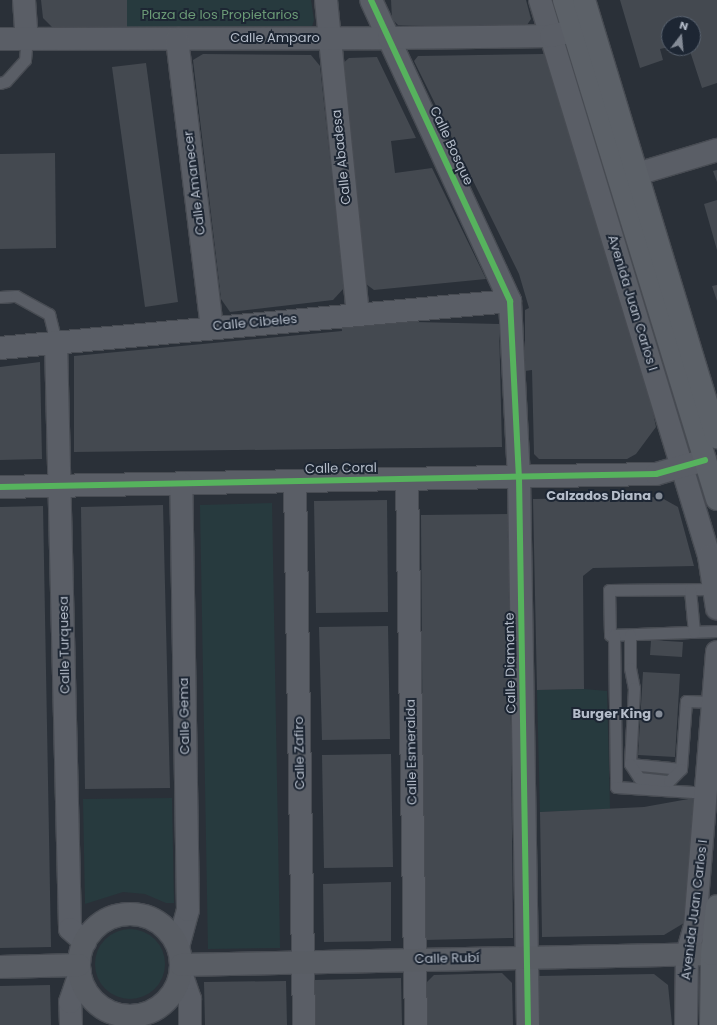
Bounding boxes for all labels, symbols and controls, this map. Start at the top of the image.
park label: Plaza de los Propietarios [141,7,299,23]
north arrow [661,16,701,56]
text: N [678,17,690,34]
street label: Calle Amparo [230,30,320,46]
street label: Calle Bosque [426,104,476,188]
street label: Calle Abadesa [329,109,355,205]
street label: Calle Amanecer [181,130,209,236]
street label: Avenida Juan Carlos I [604,233,660,373]
street label: Calle Cibeles [212,312,298,334]
street label: Calle Coral [305,461,377,477]
place label: Calzados Diana [546,488,651,504]
marker: Calzados Diana [654,491,664,501]
street label: Calle Turquesa [56,596,74,694]
street label: Calle Diamante [502,612,520,714]
street label: Calle Gema [177,677,193,755]
street label: Calle Esmeralda [403,699,421,805]
place label: Burger King [572,706,651,722]
marker: Burger King [654,709,664,719]
street label: Calle Zafiro [292,716,308,790]
street label: Avenida Juan Carlos I [679,839,711,981]
street label: Calle Rubí [414,951,480,967]

